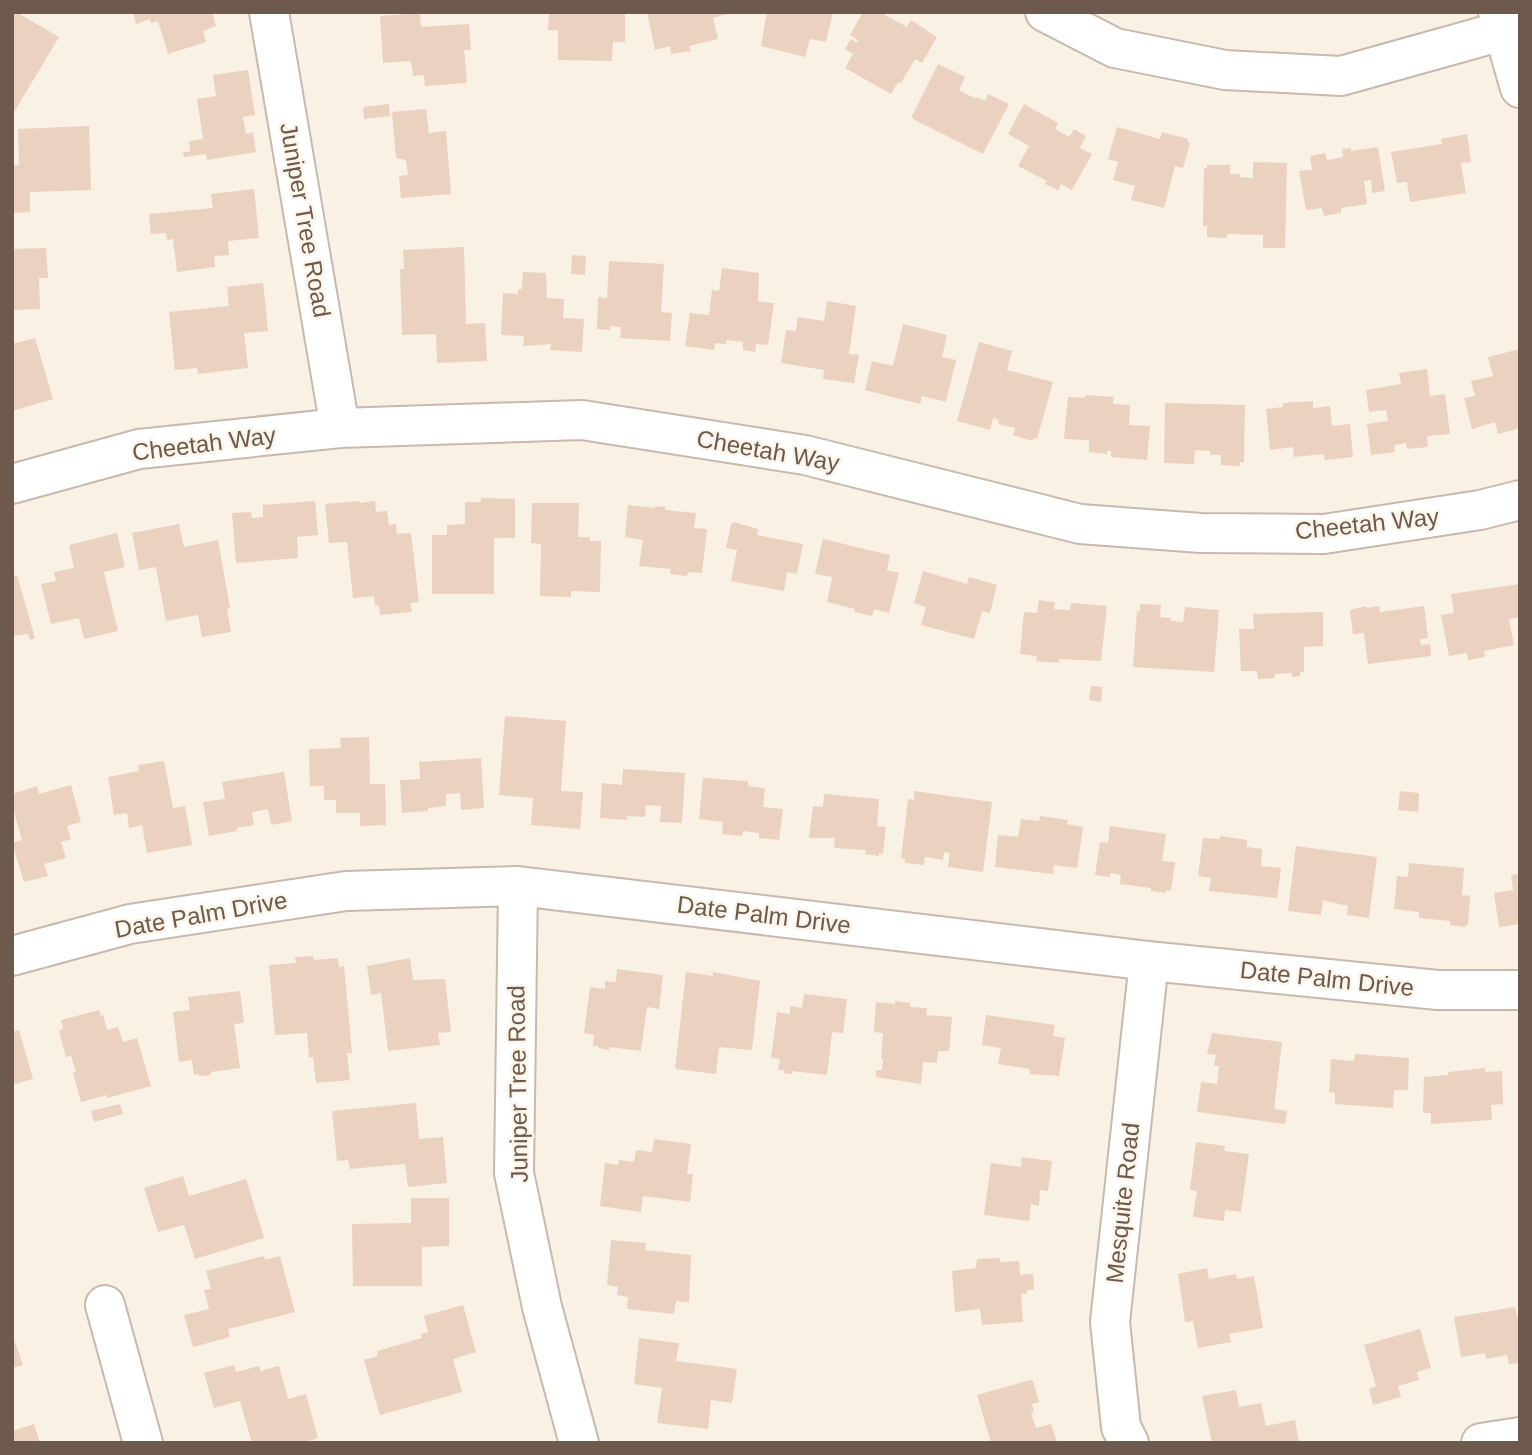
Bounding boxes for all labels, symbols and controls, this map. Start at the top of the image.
street label: Juniper Tree Road [275,120,336,319]
street label: Cheetah Way [131,421,277,466]
street label: Cheetah Way [695,425,842,476]
street label: Cheetah Way [1294,503,1440,544]
street label: Date Palm Drive [113,886,289,943]
street label: Date Palm Drive [676,890,852,939]
street label: Date Palm Drive [1239,956,1415,1001]
street label: Juniper Tree Road [502,985,533,1183]
street label: Mesquite Road [1101,1121,1144,1285]

